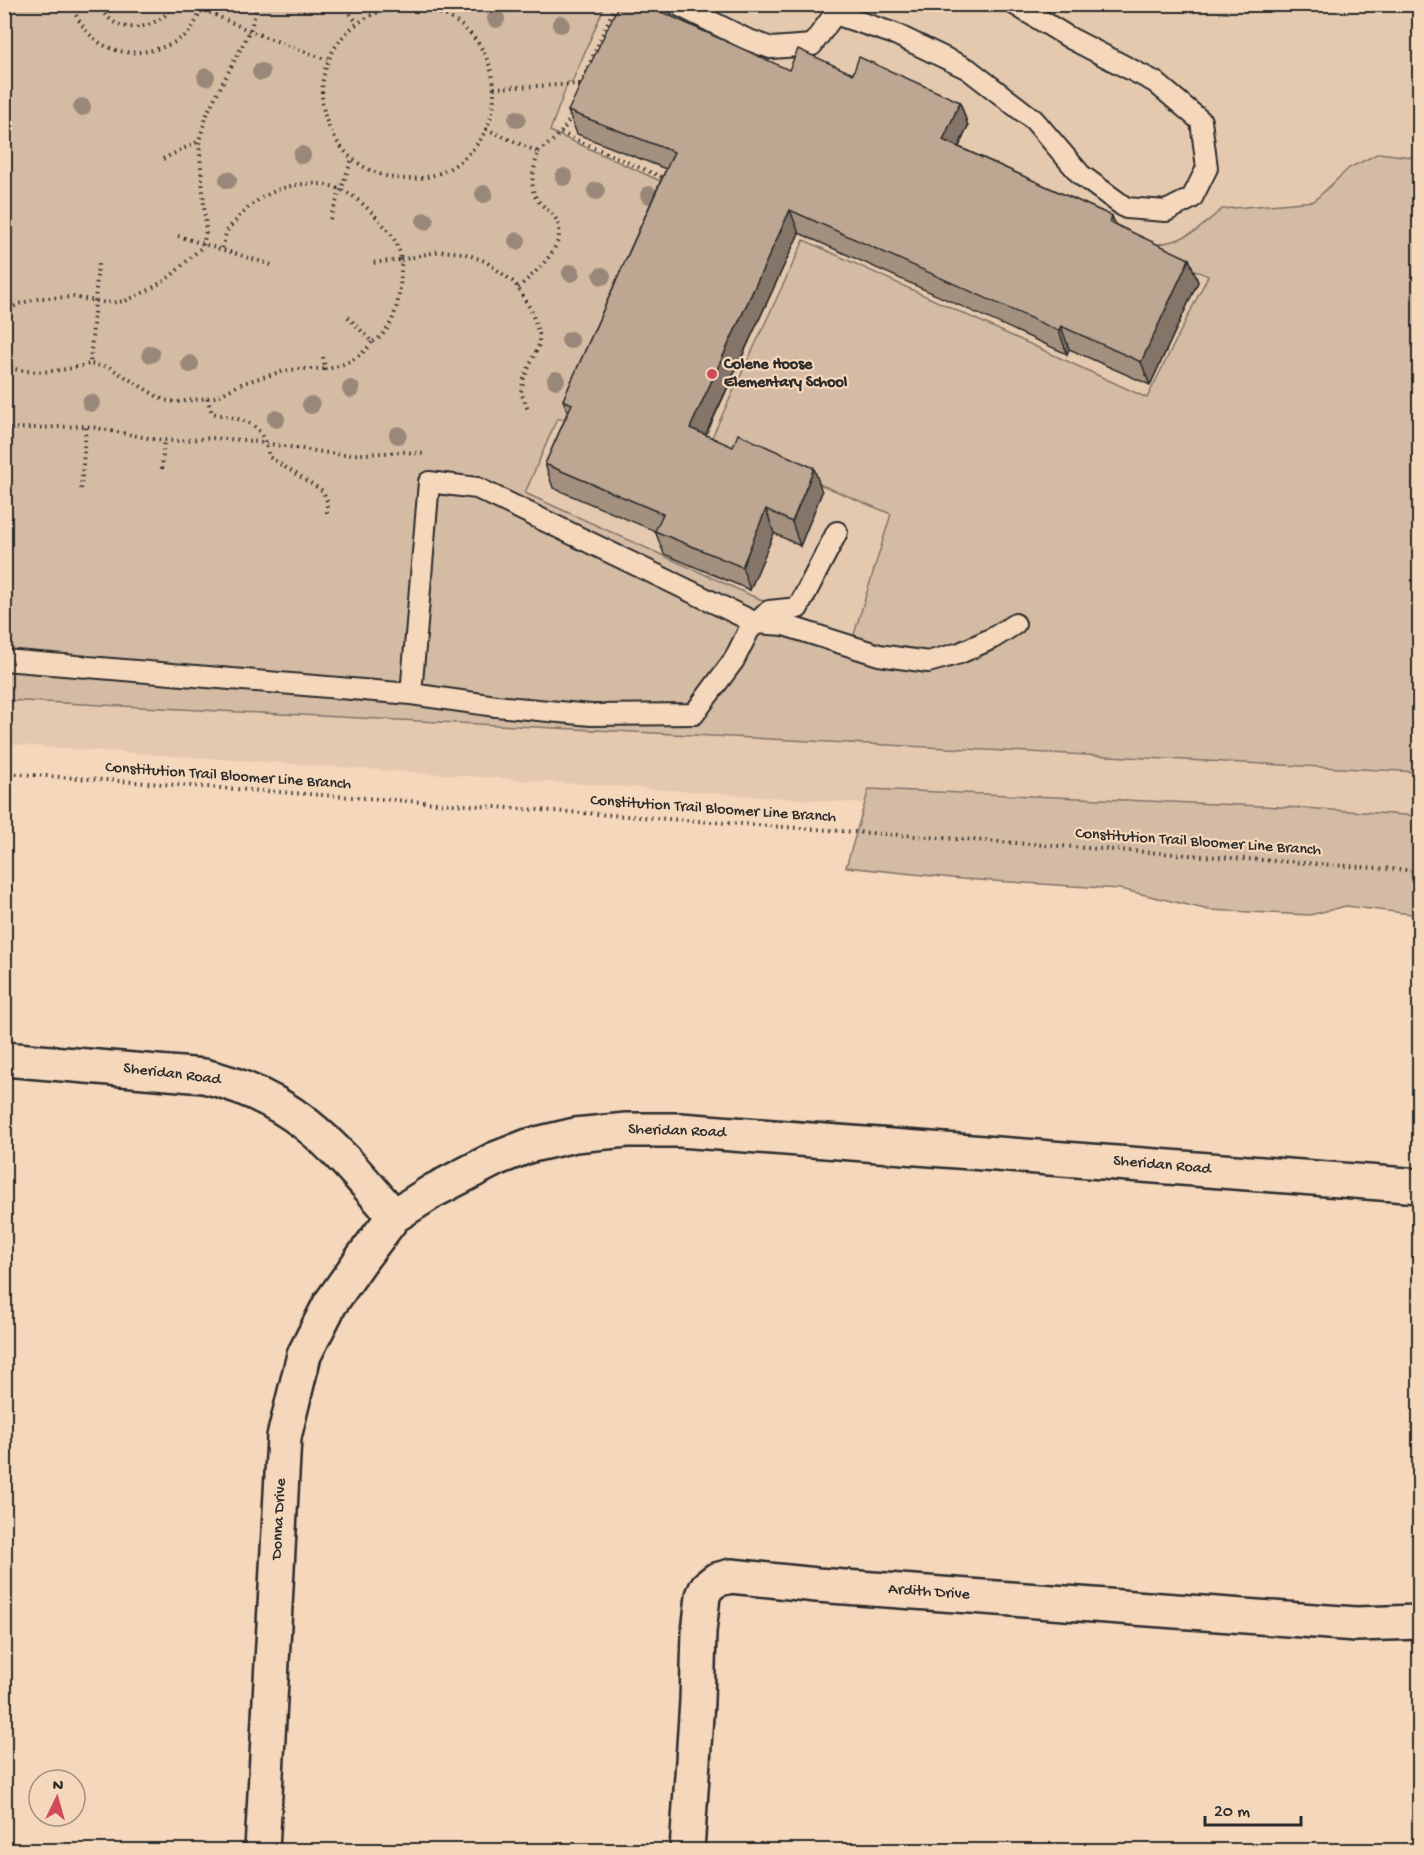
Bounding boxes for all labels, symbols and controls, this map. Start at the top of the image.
place label: Colene Hoose Elementary School [723,356,848,393]
marker: Colene Hoose Elementary School [705,367,719,381]
street label: Constitution Trail Bloomer Line Branch [104,759,352,795]
street label: Constitution Trail Bloomer Line Branch [589,792,837,828]
street label: Constitution Trail Bloomer Line Branch [1074,825,1322,861]
street label: Sheridan Road [122,1060,223,1091]
street label: Sheridan Road [628,1121,728,1143]
street label: Sheridan Road [1112,1152,1213,1180]
street label: Donna Drive [268,1477,292,1561]
street label: Ardith Drive [888,1581,971,1605]
north arrow [27,1768,87,1828]
text: N [52,1777,65,1797]
scale bar [1205,1789,1301,1827]
text: 20 m [1214,1802,1250,1823]

